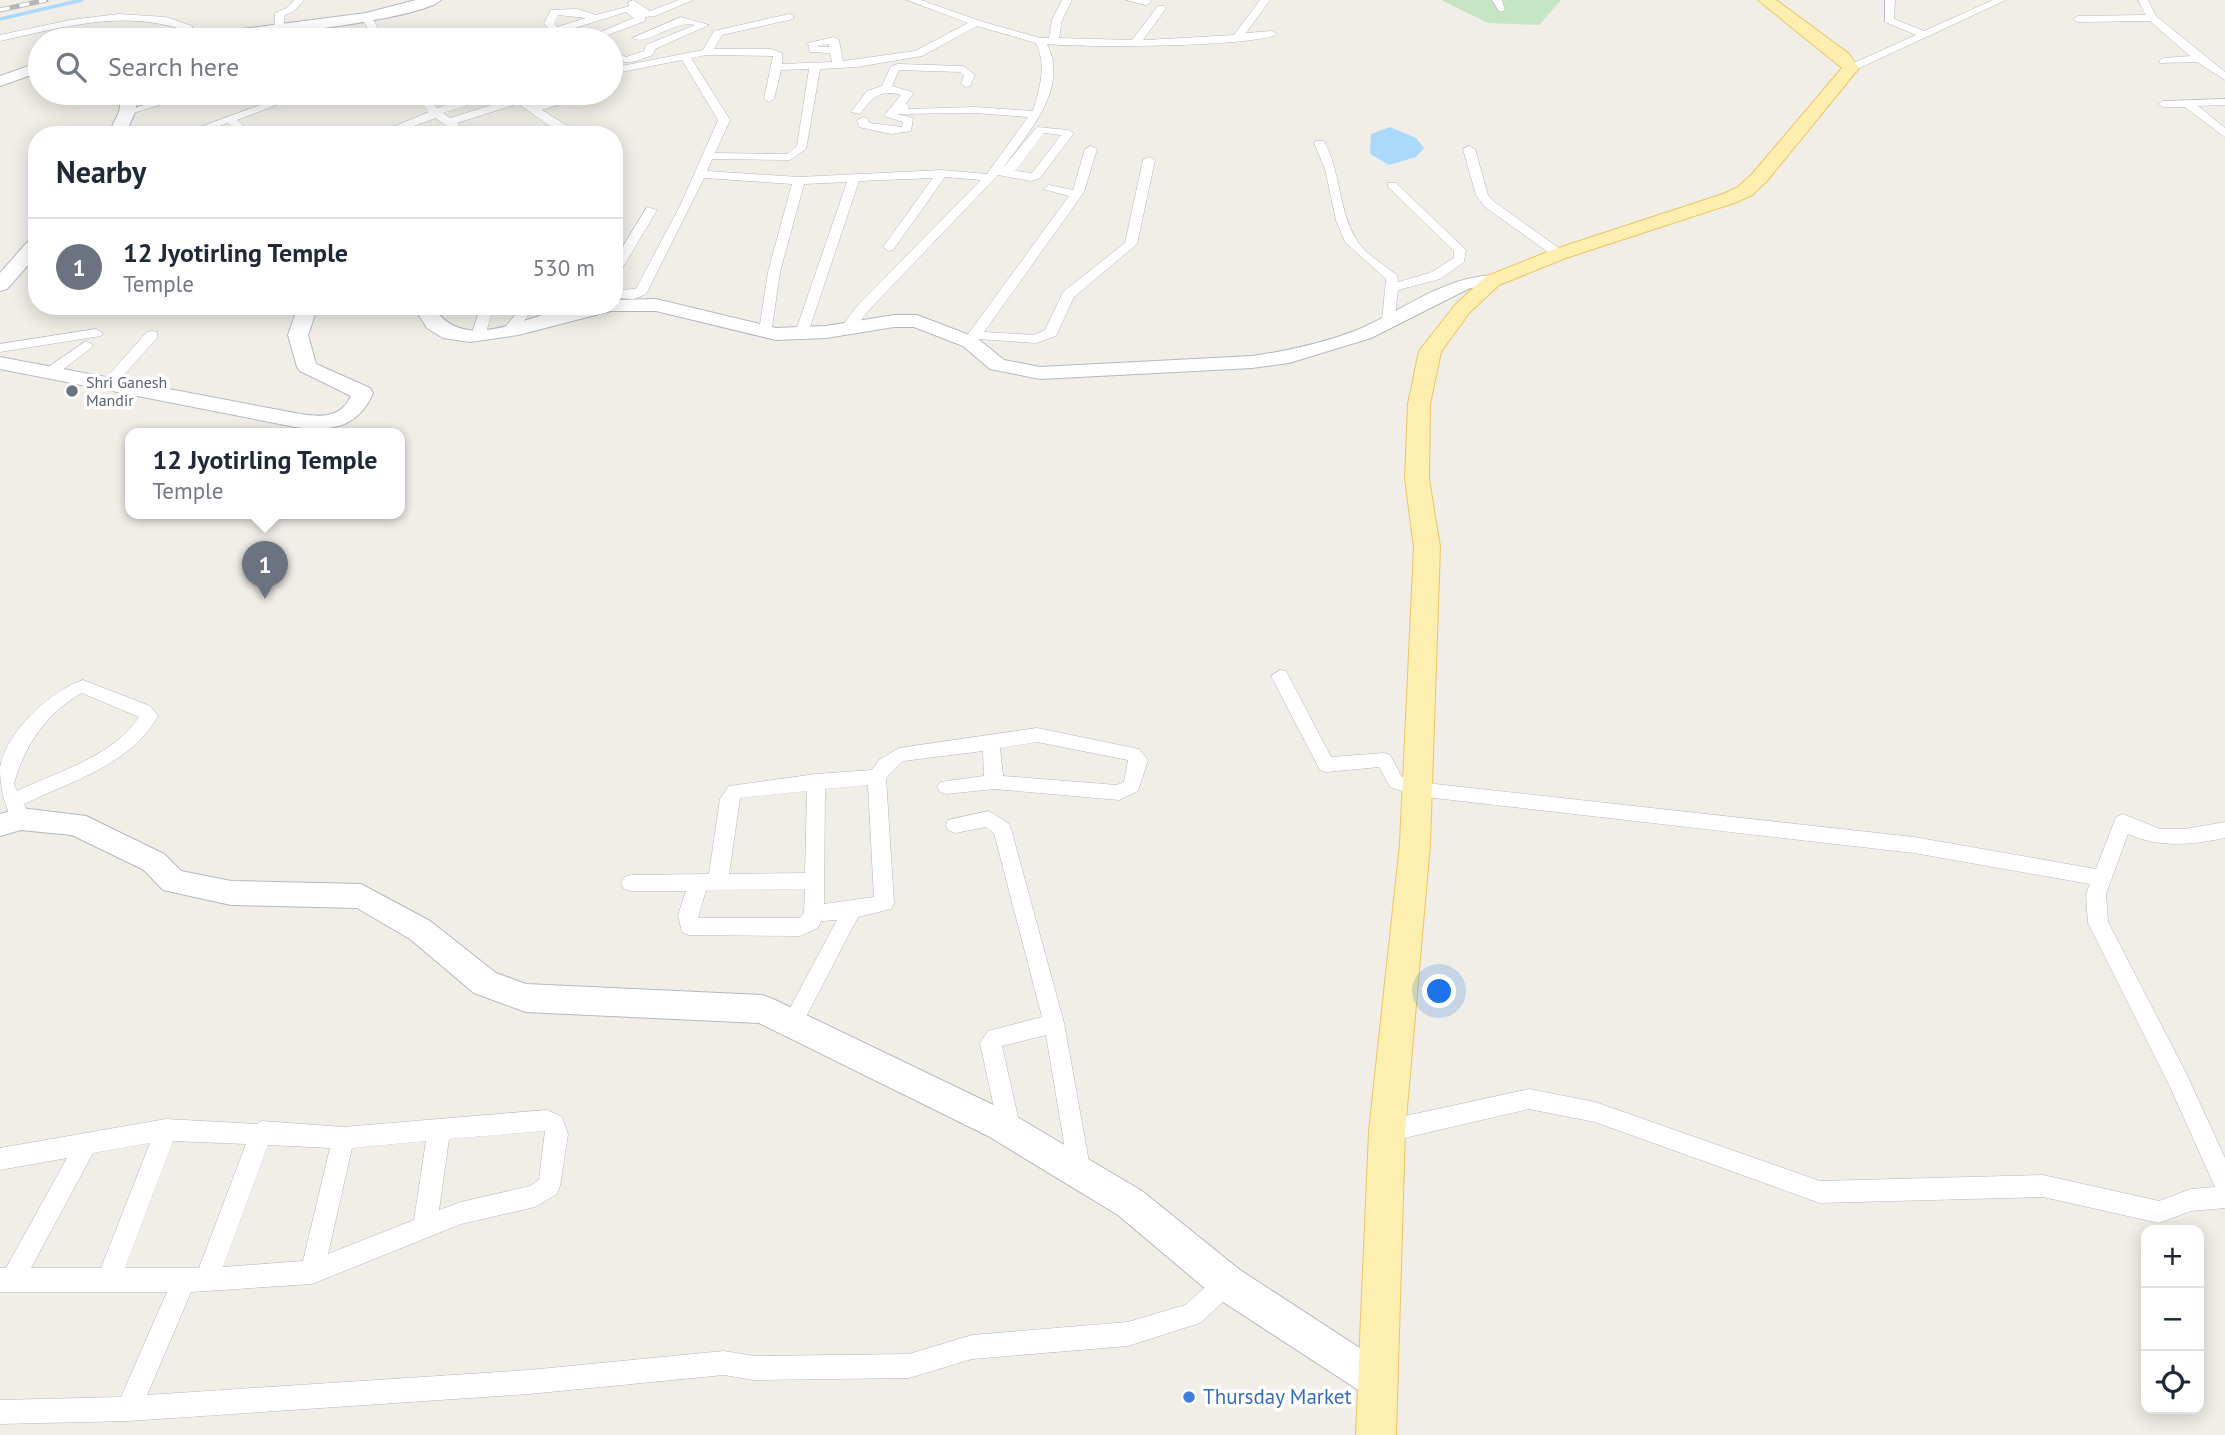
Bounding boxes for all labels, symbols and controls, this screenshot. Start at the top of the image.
search box [28,28,623,105]
icon: search [52,48,90,86]
text: Search here [108,50,239,83]
text: Nearby [56,152,146,191]
text: 12 Jyotirling Temple [123,236,348,269]
text: 1 [72,253,86,282]
text: 530 m [533,253,595,282]
text: Temple [123,269,194,298]
place label: Shri Ganesh Mandir [86,372,167,410]
marker: Shri Ganesh Mandir [64,383,80,399]
popup [125,428,405,519]
text: 12 Jyotirling Temple [152,443,378,476]
text: Temple [152,476,224,505]
pin: 1 [242,541,288,599]
your location [1422,974,1456,1008]
map controls [2141,1225,2204,1414]
button: + [2141,1225,2204,1288]
button: − [2141,1288,2204,1351]
button: locate [2141,1351,2204,1414]
place label: Thursday Market [1203,1383,1352,1410]
marker: Thursday Market [1181,1389,1197,1405]

